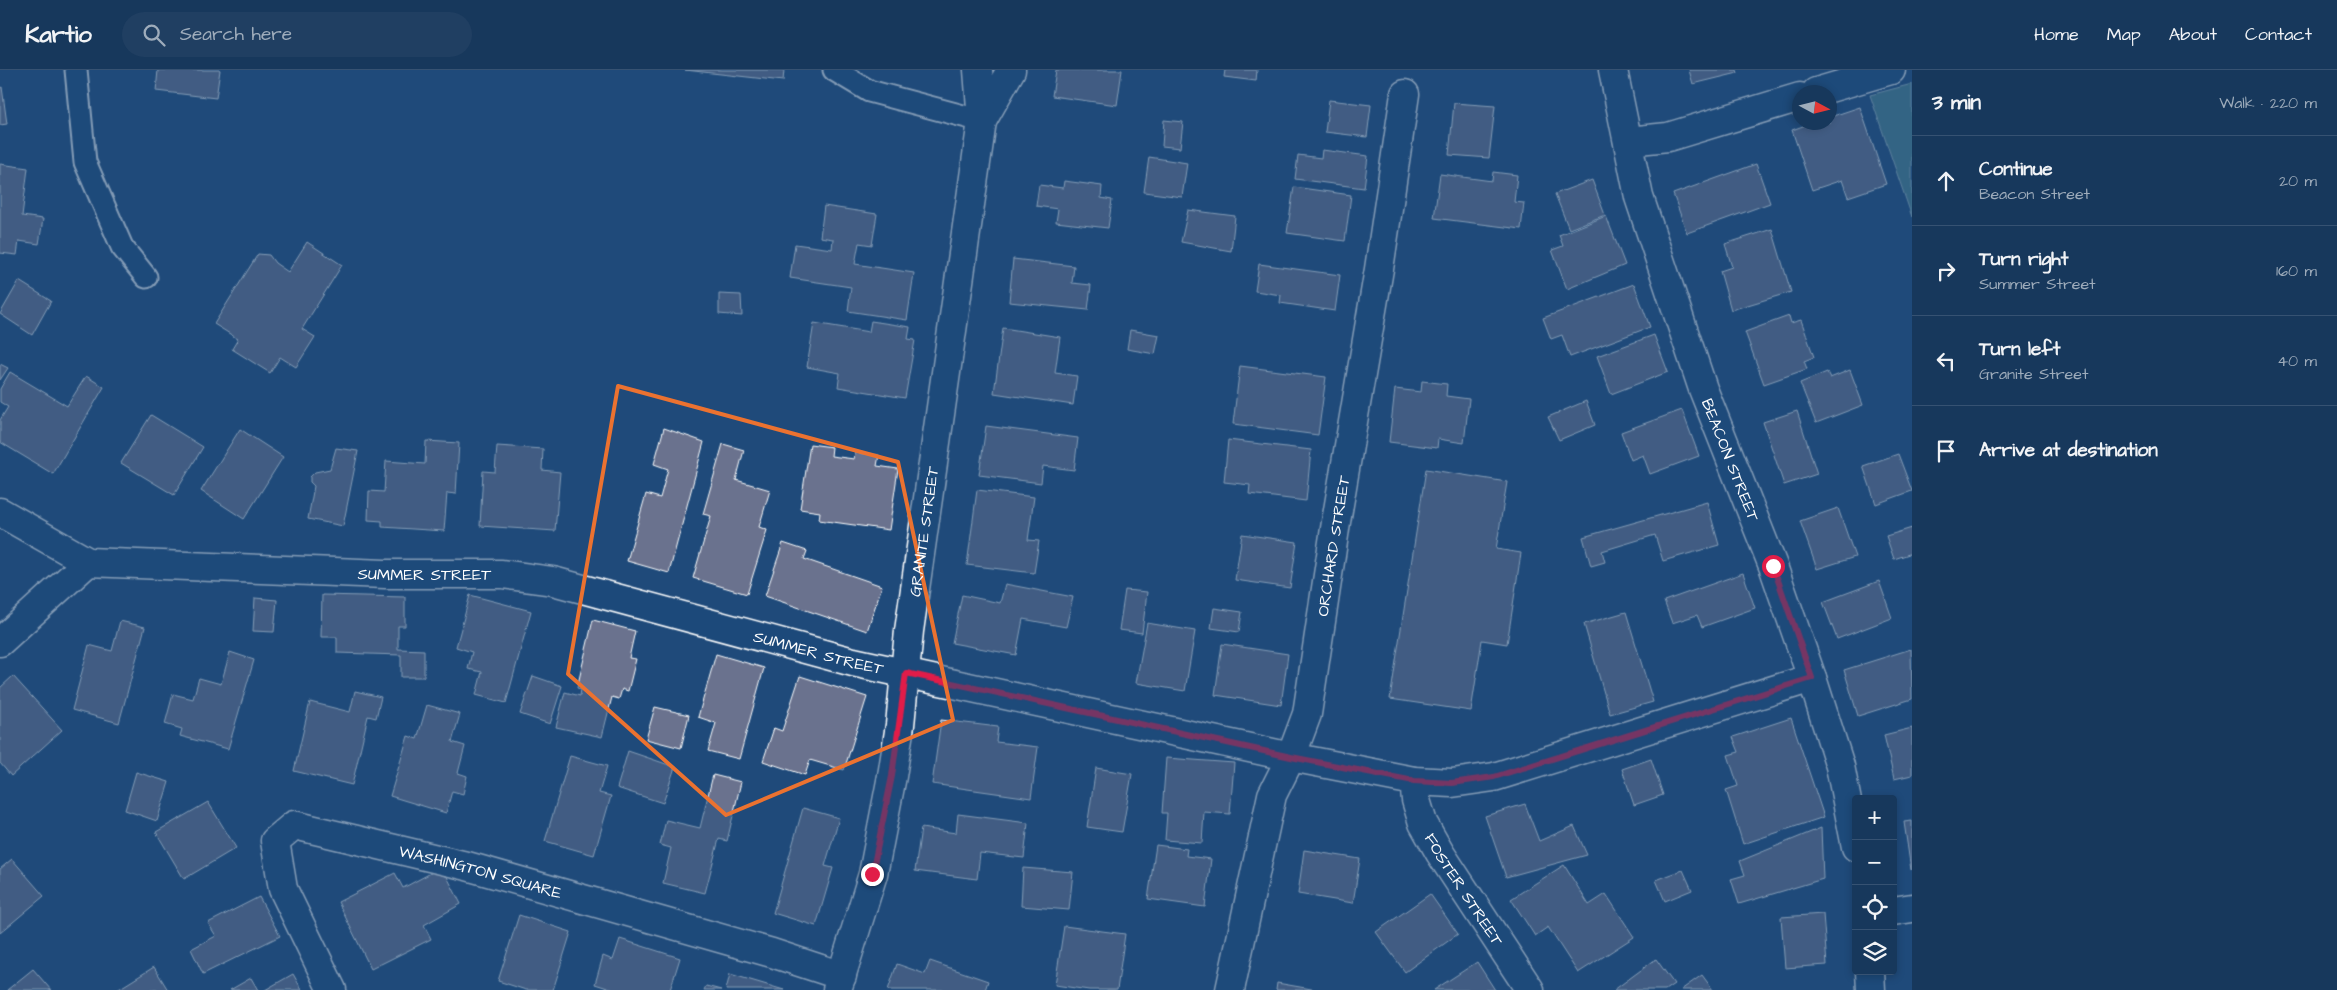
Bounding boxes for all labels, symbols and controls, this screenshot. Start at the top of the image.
search box [122,12,472,57]
text: Kartio [25,18,92,52]
icon: search [140,21,168,49]
text: Search here [180,21,292,48]
text: Home [2034,22,2079,47]
text: Map [2107,22,2141,47]
text: About [2169,22,2217,47]
text: Contact [2245,22,2312,47]
north arrow [1792,85,1837,130]
text: 3 min [1932,88,1981,117]
text: Walk · 220 m [2219,92,2317,114]
text: Continue [1979,156,2053,183]
icon: ahead [1932,167,1960,195]
text: 20 m [2279,170,2317,192]
text: Beacon Street [1979,183,2090,205]
text: Turn right [1979,246,2068,273]
icon: right [1932,257,1960,285]
text: 160 m [2276,260,2317,282]
text: Summer Street [1979,273,2096,295]
text: Turn left [1979,336,2060,363]
icon: left [1932,347,1960,375]
text: 40 m [2277,350,2317,372]
text: Granite Street [1979,363,2088,385]
street label: BEACON STREET [1696,395,1764,525]
icon: arrive [1932,437,1960,465]
text: Arrive at destination [1979,437,2158,464]
street label: GRANITE STREET [904,465,944,598]
street label: ORCHARD STREET [1312,474,1356,618]
route start [1762,555,1785,578]
street label: SUMMER STREET [357,563,491,586]
street label: SUMMER STREET [751,626,886,680]
map controls [1852,795,1897,975]
button: + [1852,795,1897,840]
street label: FOSTER STREET [1419,829,1508,950]
street label: WASHINGTON SQUARE [397,840,565,905]
button: − [1852,840,1897,885]
route end [861,863,884,886]
button: locate [1852,885,1897,930]
button: layers [1852,930,1897,975]

